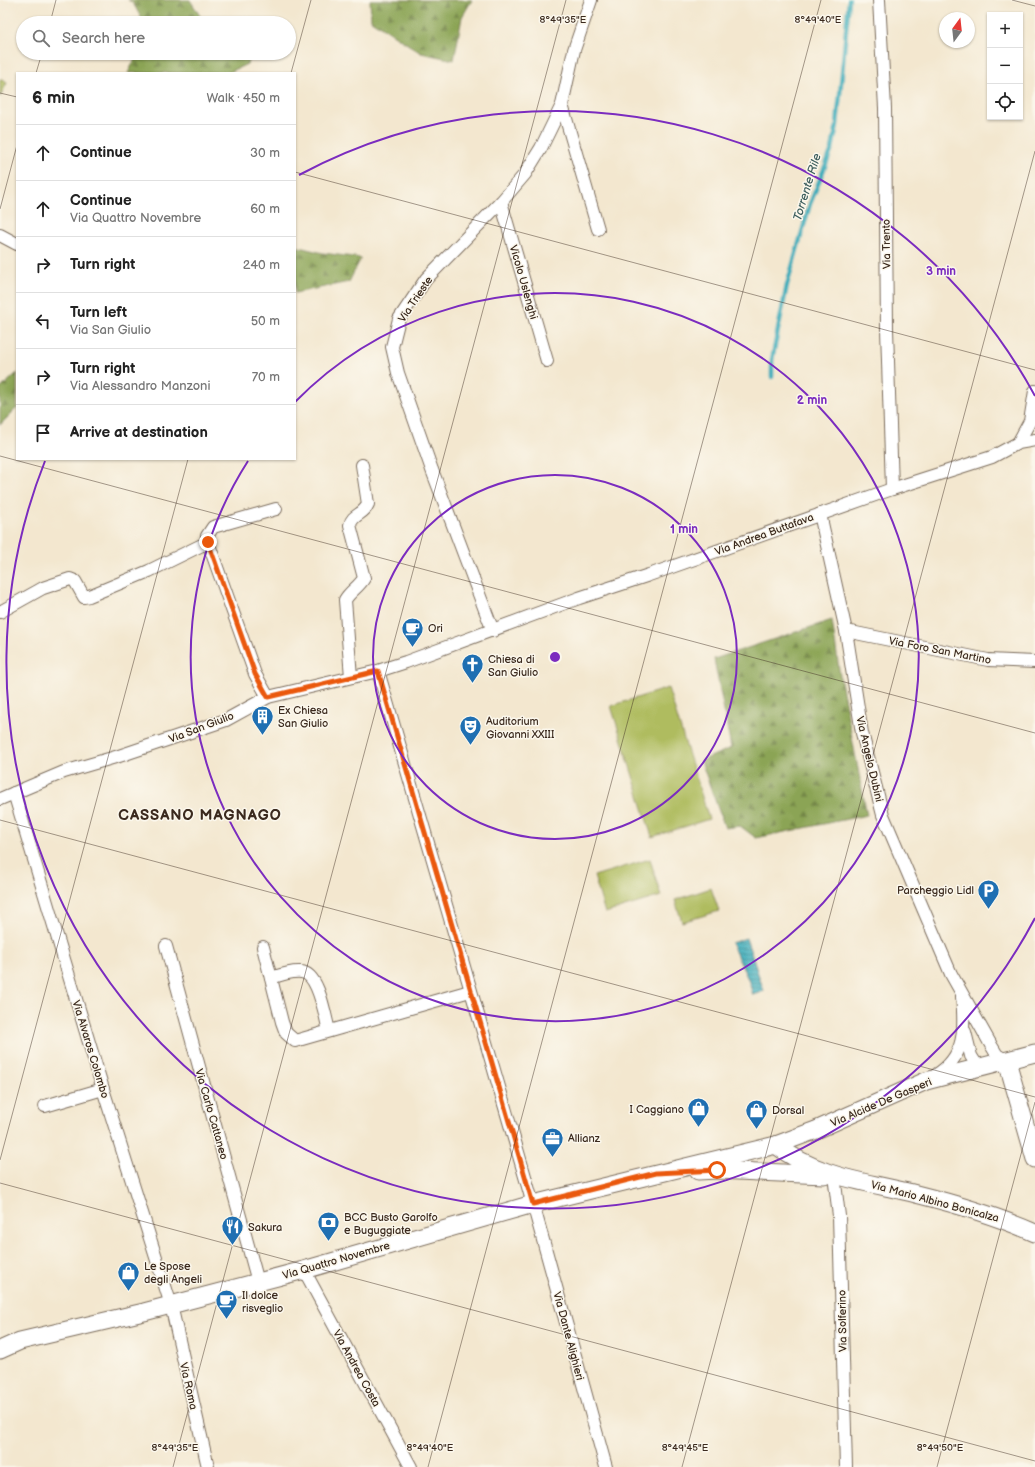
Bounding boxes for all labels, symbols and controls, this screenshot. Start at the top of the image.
north arrow [939,12,975,48]
map controls [987,12,1023,120]
button: + [987,12,1023,48]
text: 8°49'35"E [540,14,587,26]
text: 8°49'40"E [795,14,842,26]
search box [16,16,296,60]
icon: search [30,27,52,49]
text: Search here [62,29,145,48]
button: − [987,48,1023,84]
button: locate [987,84,1023,120]
text: 6 min [32,88,75,108]
text: Walk · 450 m [206,90,280,106]
icon: ahead [32,142,54,164]
text: Continue [70,143,132,162]
text: 30 m [250,145,280,161]
water label: Torrente Rile [790,152,825,223]
text: Continue [70,191,132,210]
icon: ahead [32,198,54,220]
text: 60 m [250,201,280,217]
text: Via Quattro Novembre [70,210,201,226]
street label: Via Trento [880,219,893,269]
street label: Vicolo Uslenghi [507,243,540,321]
icon: right [32,254,54,276]
text: Turn right [70,255,135,274]
text: 240 m [243,257,280,273]
text: 3 min [926,264,956,279]
street label: Via Trieste [395,274,436,325]
text: Turn left [70,303,127,322]
icon: left [32,310,54,332]
text: 50 m [251,313,280,329]
text: Via San Giulio [70,322,151,338]
text: Turn right [70,359,135,378]
icon: right [32,366,54,388]
text: 70 m [252,369,280,385]
text: Via Alessandro Manzoni [70,378,210,394]
text: 2 min [797,393,827,408]
icon: arrive [32,422,54,444]
text: Arrive at destination [70,423,208,442]
street label: Via Andrea Buttafava [713,511,815,558]
text: 1 min [670,522,698,537]
route end [199,533,217,551]
cafe icon: Ori [399,615,425,648]
place label: Ori [428,622,443,635]
street label: Via Foro San Martino [888,634,992,667]
centre of rings [548,650,562,664]
church icon: Chiesa di San Giulio [459,652,485,685]
place label: Chiesa di San Giulio [488,653,538,679]
building icon: Ex Chiesa San Giulio [249,703,275,736]
place label: Ex Chiesa San Giulio [278,704,328,730]
street label: Via San Giulio [167,709,236,746]
theatre icon: Auditorium Giovanni XXIII [457,714,483,747]
place label: Auditorium Giovanni XXIII [486,715,555,741]
street label: Via Angelo Dubini [853,715,886,803]
district label: CASSANO MAGNAGO [118,806,282,825]
parking icon: Parcheggio Lidl [976,877,1002,910]
place label: Parcheggio Lidl [897,884,974,897]
street label: Via Alvaros Colombo [69,999,112,1100]
street label: Via Carlo Cattaneo [192,1067,231,1161]
street label: Via Alcide De Gasperi [829,1075,934,1130]
shop icon: I Caggiano [686,1096,712,1129]
shop icon: Dorsal [743,1097,769,1130]
place label: I Caggiano [630,1103,684,1116]
place label: Dorsal [772,1104,804,1117]
office icon: Allianz [539,1125,565,1158]
place label: Allianz [568,1132,601,1145]
route start [708,1161,726,1179]
street label: Via Mario Albino Bonicalza [870,1178,1000,1225]
bank icon: BCC Busto Garolfo e Buguggiate [316,1210,342,1243]
place label: BCC Busto Garolfo e Buguggiate [344,1211,438,1237]
restaurant icon: Sakura [220,1214,246,1247]
place label: Sakura [248,1221,282,1234]
street label: Via Quattro Novembre [281,1239,392,1282]
shop icon: Le Spose degli Angeli [116,1259,142,1292]
place label: Le Spose degli Angeli [144,1260,202,1286]
cafe icon: Il dolce risveglio [213,1288,239,1321]
place label: Il dolce risveglio [242,1289,283,1315]
street label: Via Dante Alighieri [550,1290,587,1382]
street label: Via Solferino [835,1290,850,1352]
street label: Via Andrea Costa [330,1327,383,1409]
street label: Via Roma [177,1361,200,1411]
text: 8°49'35"E [152,1442,199,1454]
text: 8°49'40"E [407,1442,454,1454]
text: 8°49'45"E [662,1442,709,1454]
text: 8°49'50"E [917,1442,964,1454]

